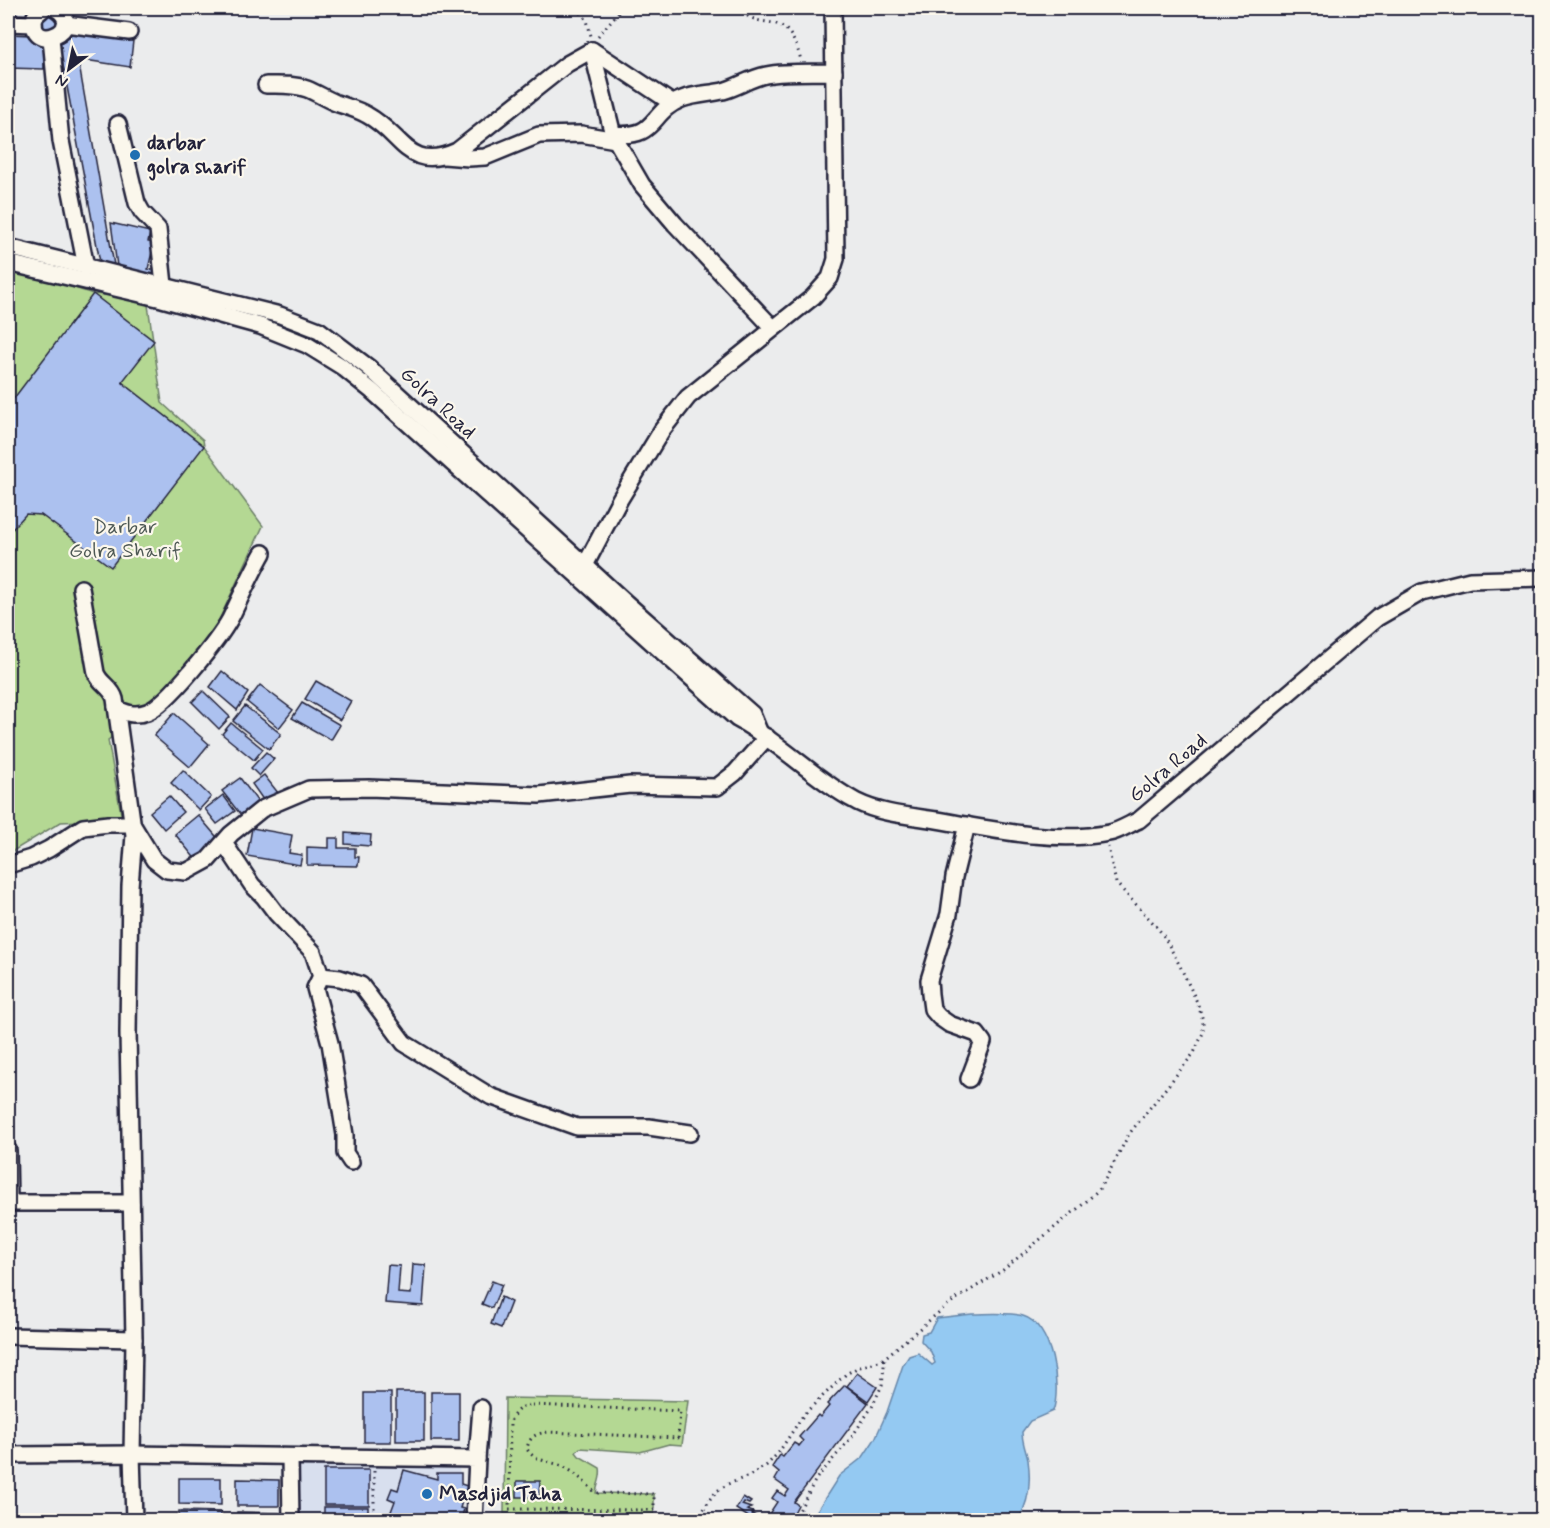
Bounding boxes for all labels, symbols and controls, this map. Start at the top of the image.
north arrow [39,39,99,99]
text: N [52,69,72,92]
place label: darbar golra sharif [147,129,247,181]
marker: darbar golra sharif [128,148,142,162]
street label: Golra Road [394,360,482,446]
park label: Darbar Golra Sharif [69,513,181,565]
street label: Golra Road [1123,727,1213,809]
place label: Masdjid Taha [439,1480,563,1508]
marker: Masdjid Taha [420,1487,434,1501]

